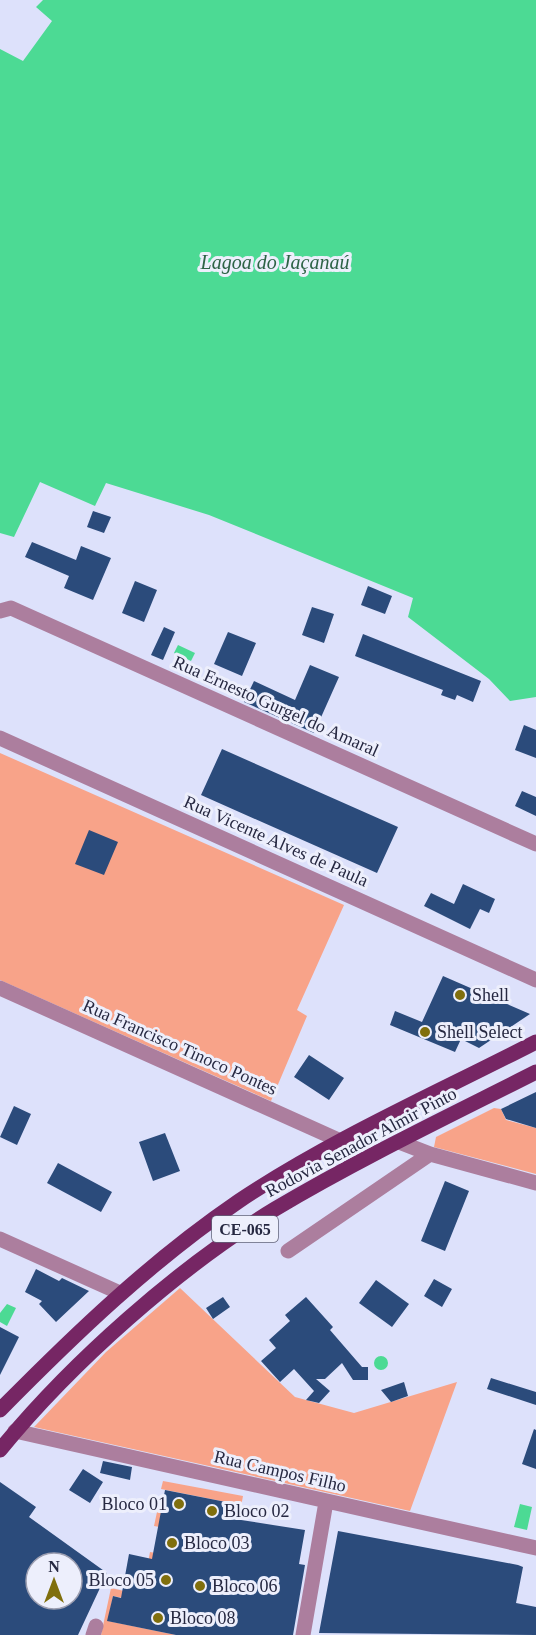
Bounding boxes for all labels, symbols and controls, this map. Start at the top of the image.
water label: Lagoa do Jaçanaú [200,251,349,274]
street label: Rua Ernesto Gurgel do Amaral [170,652,382,760]
street label: Rua Vicente Alves de Paula [181,791,371,891]
place label: Shell [472,985,509,1005]
marker: Shell [453,988,467,1002]
street label: Rua Francisco Tinoco Pontes [80,995,280,1099]
place label: Shell Select [437,1022,522,1042]
marker: Shell Select [418,1025,432,1039]
street label: Rodovia Senador Almir Pinto [262,1083,460,1201]
road number: CE-065 [212,1216,278,1242]
street label: Rua Campos Filho [212,1446,348,1496]
place label: Bloco 01 [102,1494,167,1514]
marker: Bloco 01 [172,1497,186,1511]
place label: Bloco 02 [224,1501,290,1521]
marker: Bloco 02 [205,1504,219,1518]
place label: Bloco 03 [184,1533,250,1553]
marker: Bloco 03 [165,1536,179,1550]
north arrow [24,1551,84,1611]
text: N [48,1558,60,1575]
place label: Bloco 05 [89,1570,154,1590]
marker: Bloco 05 [159,1573,173,1587]
place label: Bloco 06 [212,1576,278,1596]
marker: Bloco 06 [193,1579,207,1593]
place label: Bloco 08 [170,1608,236,1628]
marker: Bloco 08 [151,1611,165,1625]

